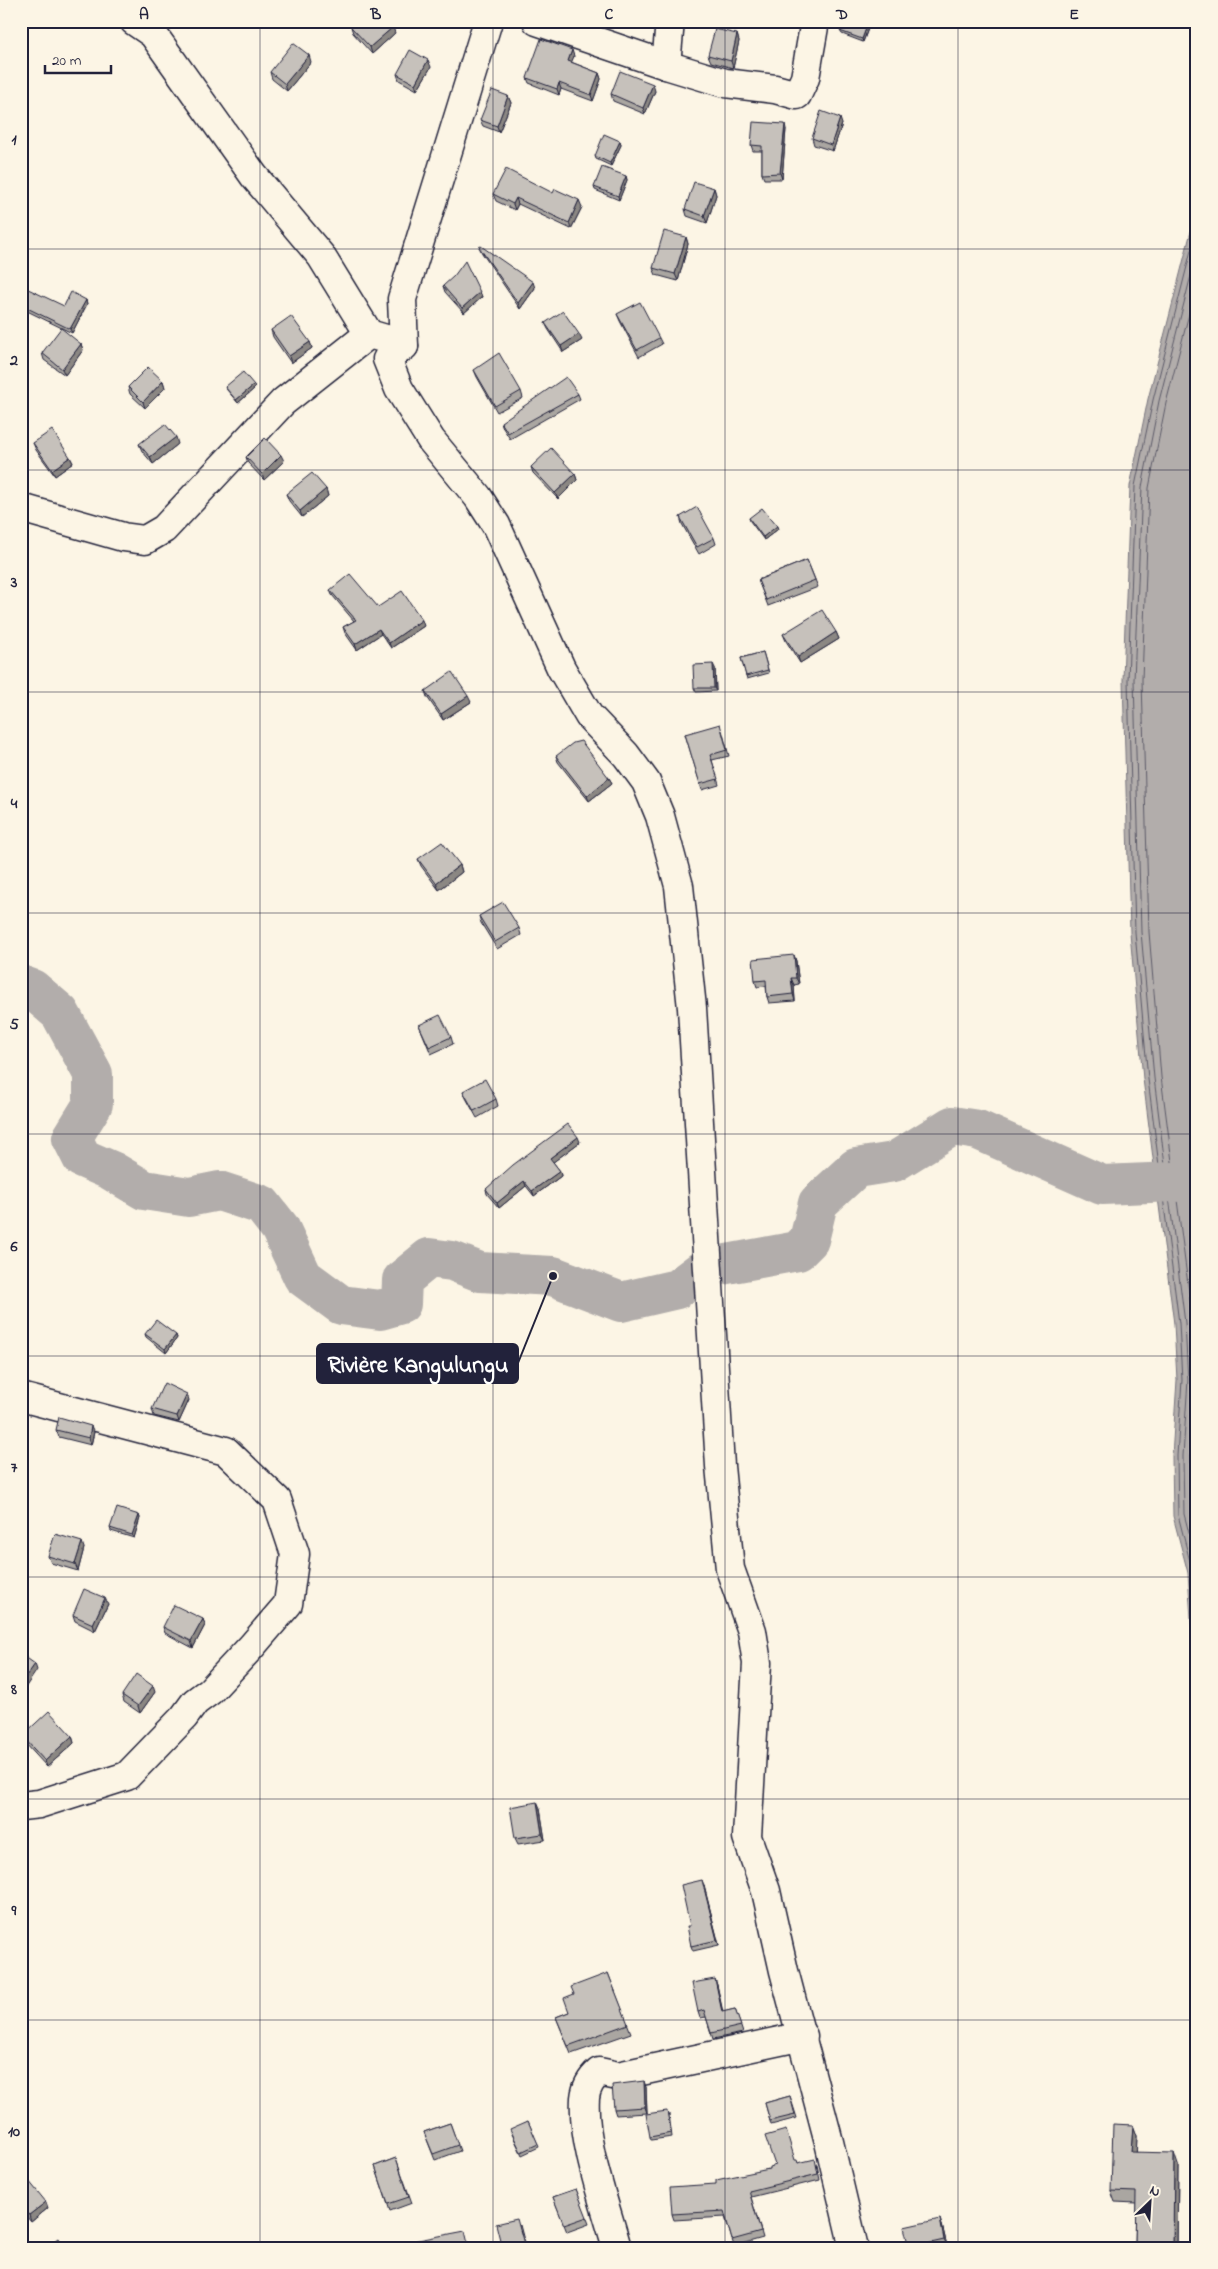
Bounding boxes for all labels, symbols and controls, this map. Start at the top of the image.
text: A [139,3,149,27]
text: B [370,3,382,27]
text: C [605,3,614,27]
text: D [835,3,848,27]
text: E [1069,3,1079,27]
scale bar [45,42,111,74]
text: 20 m [52,50,82,72]
text: 1 [11,128,17,152]
text: 2 [9,349,18,373]
text: 3 [10,571,18,595]
text: 4 [10,792,18,816]
text: 5 [9,1013,19,1037]
text: 6 [9,1235,18,1259]
callout: Rivière Kangulungu [317,1344,518,1383]
text: Rivière Kangulungu [328,1349,509,1385]
text: 7 [11,1456,18,1480]
text: 8 [10,1678,17,1702]
text: 9 [11,1899,17,1923]
text: 10 [8,2120,20,2144]
north arrow [1126,2176,1176,2226]
text: N [1146,2180,1164,2203]

